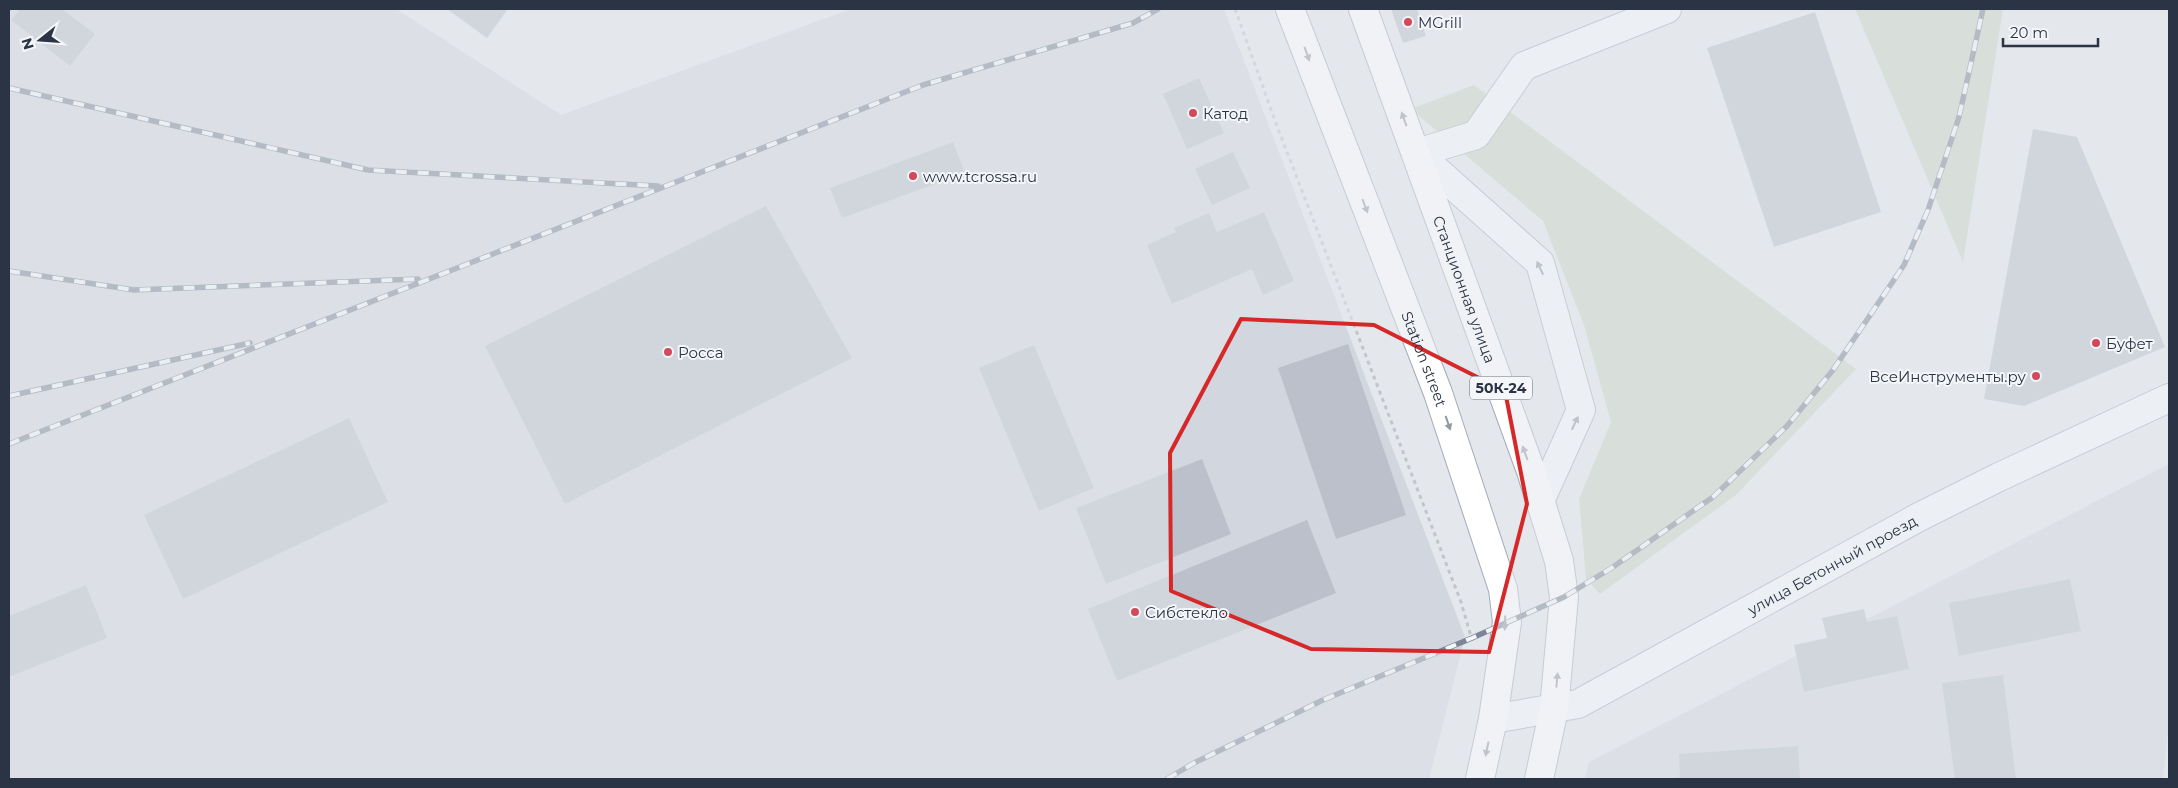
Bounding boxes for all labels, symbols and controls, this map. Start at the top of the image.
place label: MGrill [1418,13,1462,32]
north arrow [15,15,65,65]
scale bar [2003,15,2098,47]
marker: MGrill [1402,16,1414,28]
text: 20 m [2010,23,2048,42]
text: N [17,36,38,52]
one-way arrow [1304,47,1311,62]
place label: Катод [1203,104,1248,123]
marker: Катод [1187,107,1199,119]
one-way arrow [1400,111,1408,126]
place label: www.tcrossa.ru [923,167,1037,186]
marker: www.tcrossa.ru [907,170,919,182]
one-way arrow [1361,199,1369,214]
street label: Станционная улица [1429,213,1500,365]
one-way arrow [1535,261,1543,275]
street label: Station street [1398,308,1451,409]
place label: Буфет [2106,334,2154,353]
marker: Буфет [2090,337,2102,349]
place label: Росса [678,343,723,362]
marker: Росса [662,346,674,358]
place label: ВсеИнструменты.ру [1869,367,2027,386]
marker: ВсеИнструменты.ру [2030,370,2042,382]
road number: 50К-24 [1470,376,1532,399]
one-way arrow [1444,416,1452,431]
one-way arrow [1571,416,1579,430]
one-way arrow [1521,445,1529,460]
street label: улица Бетонный проезд [1743,511,1920,619]
place label: Сибстекло [1145,603,1228,622]
marker: Сибстекло [1129,606,1141,618]
one-way arrow [1501,616,1509,632]
one-way arrow [1553,671,1561,687]
one-way arrow [1483,742,1491,757]

